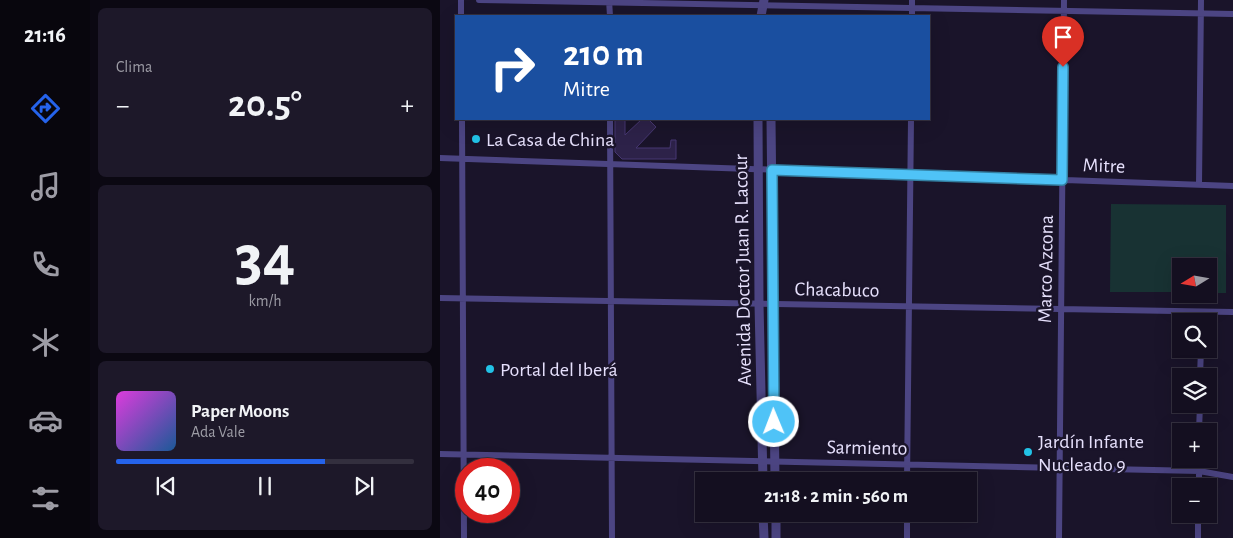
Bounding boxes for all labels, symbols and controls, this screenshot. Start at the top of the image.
pin [1042,16,1084,67]
icon: arrive [1049,23,1077,51]
text: 21:16 [24,24,66,46]
icon: right [480,35,545,100]
text: 210 m [563,37,644,72]
text: Clima [116,59,152,75]
text: Mitre [563,78,610,100]
text: 20.5° [228,86,302,124]
icon: directions [28,91,63,126]
text: − [116,92,129,120]
text: + [401,92,414,120]
place label: La Casa de China [486,130,615,150]
marker: La Casa de China [470,133,482,145]
street label: Avenida Doctor Juan R. Lacour [731,153,755,386]
street label: Mitre [1082,155,1126,177]
icon: music [28,169,63,204]
street label: Marco Azcona [1035,215,1057,323]
text: 34 [235,227,295,292]
icon: phone [28,247,63,282]
north arrow [1172,258,1218,302]
map controls [1172,258,1217,523]
street label: Chacabuco [794,279,880,301]
text: km/h [248,293,282,309]
button: search [1172,313,1217,358]
icon: climate [28,325,63,360]
place label: Portal del Iberá [500,360,618,380]
marker: Portal del Iberá [484,363,496,375]
button: layers [1172,368,1217,413]
position arrow [747,395,799,447]
text: Paper Moons [191,402,289,421]
icon: car [28,403,63,438]
button: + [1172,423,1217,468]
text: Ada Vale [191,424,245,440]
place label: Jardín Infante Nucleado 9 [1038,432,1144,475]
street label: Sarmiento [826,437,908,459]
marker: Jardín Infante Nucleado 9 [1022,446,1034,458]
speed limit sign: 40 [455,458,520,523]
icon: previous [152,472,180,500]
icon: pause [251,472,279,500]
icon: next [350,472,378,500]
button: − [1172,478,1217,523]
icon: filters [28,481,63,516]
text: 21:18 · 2 min · 560 m [764,487,908,506]

